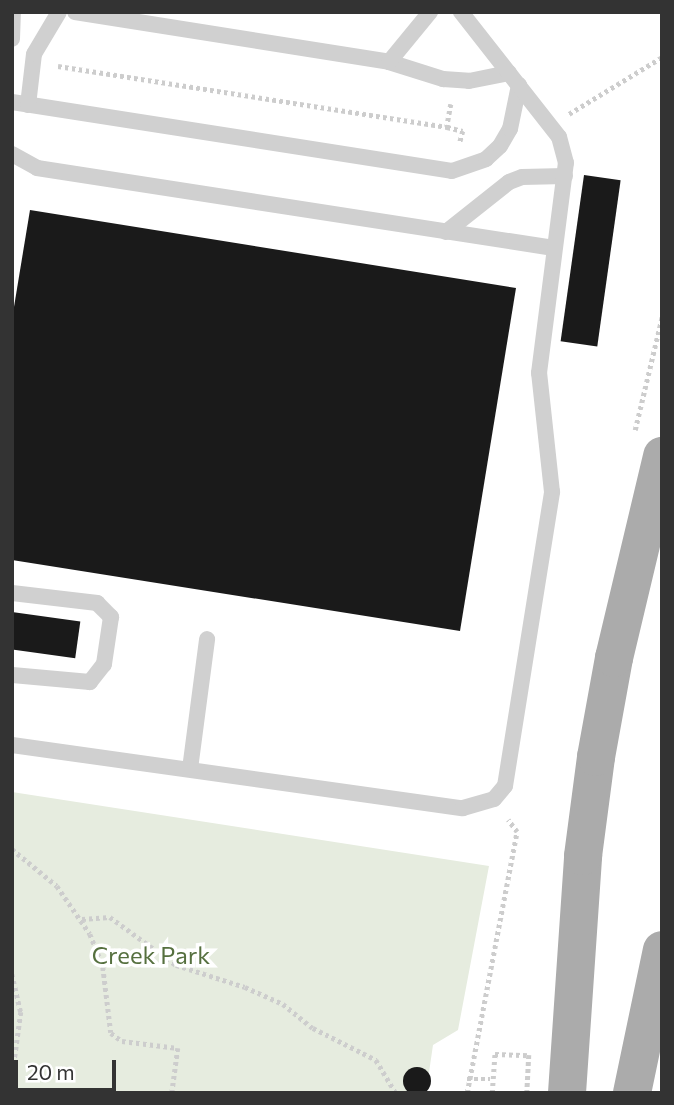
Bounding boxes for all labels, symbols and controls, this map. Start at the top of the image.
park label: Creek Park [92,941,210,969]
scale bar [18,1046,119,1090]
text: 20 m [27,1059,75,1084]

